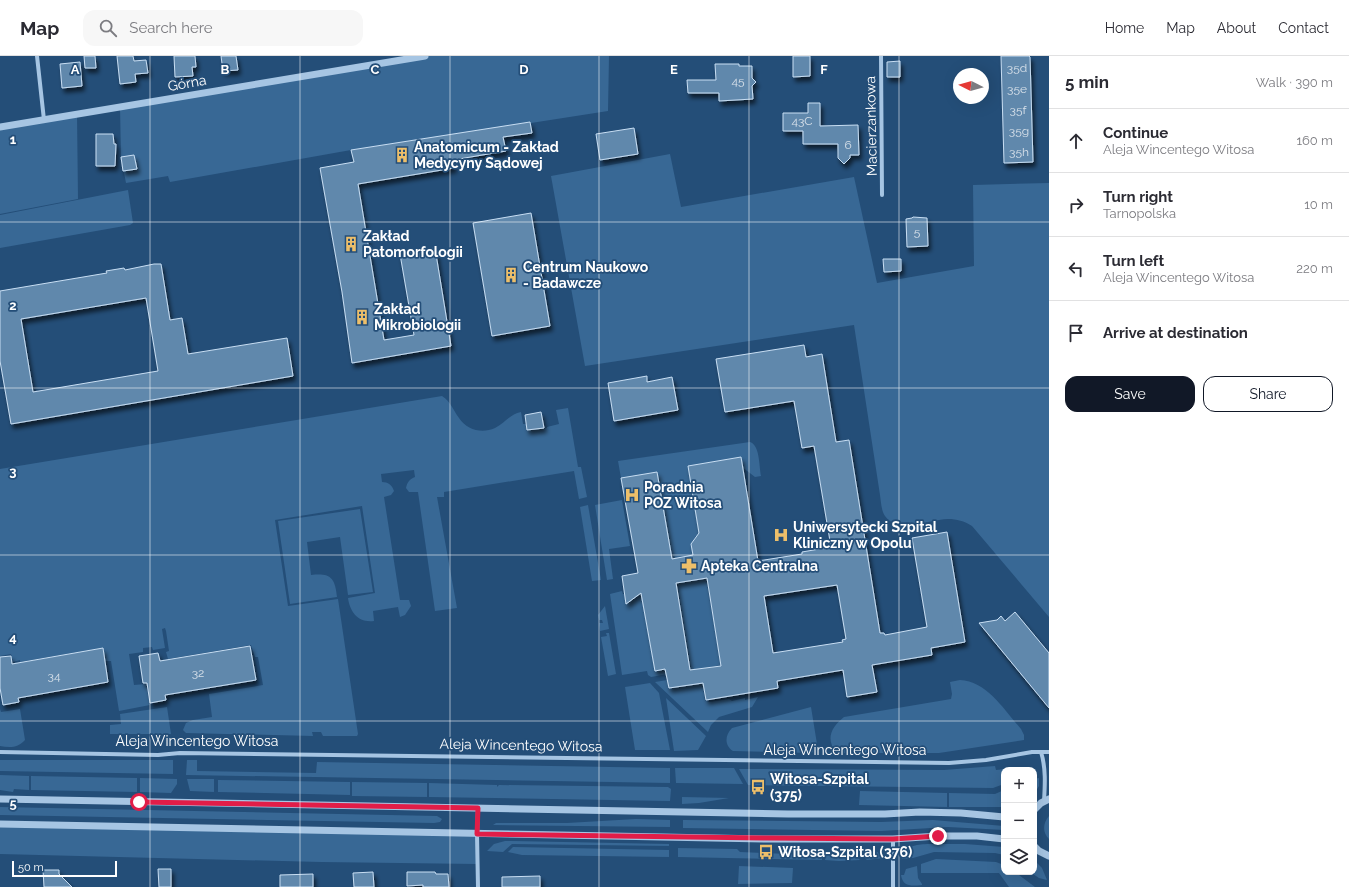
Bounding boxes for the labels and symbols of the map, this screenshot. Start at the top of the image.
house number: 35d [1007,61,1027,75]
text: A [71,62,80,77]
text: B [221,62,230,77]
text: C [371,62,380,77]
text: D [519,62,529,77]
text: E [670,62,678,77]
text: F [820,62,828,77]
north arrow [953,68,989,104]
street label: Górna [166,72,208,94]
house number: 45 [731,74,745,88]
street label: Macierzankowa [862,76,880,176]
house number: 35e [1007,82,1027,96]
house number: 35f [1010,103,1027,117]
house number: 43C [791,114,813,128]
house number: 35g [1009,124,1029,138]
text: 1 [10,132,17,147]
house number: 6 [844,138,852,152]
place label: Anatomicum - Zakład Medycyny Sądowej [414,139,559,171]
house number: 35h [1009,145,1029,159]
building icon: Anatomicum - Zakład Medycyny Sądowej [393,146,411,164]
house number: 5 [914,225,921,239]
place label: Zakład Patomorfologii [363,228,463,260]
building icon: Zakład Patomorfologii [342,235,360,253]
place label: Centrum Naukowo - Badawcze [523,259,649,291]
building icon: Centrum Naukowo - Badawcze [502,266,520,284]
text: 2 [9,298,17,313]
place label: Zakład Mikrobiologii [374,301,461,333]
building icon: Zakład Mikrobiologii [353,308,371,326]
text: 3 [9,464,17,479]
place label: Poradnia POZ Witosa [644,479,722,511]
hospital icon: Poradnia POZ Witosa [623,486,641,504]
place label: Uniwersytecki Szpital Kliniczny w Opolu [793,519,938,551]
hospital icon: Uniwersytecki Szpital Kliniczny w Opolu [772,526,790,544]
pharmacy icon: Apteka Centralna [680,557,698,575]
place label: Apteka Centralna [701,558,818,574]
text: 4 [9,630,17,645]
house number: 32 [192,666,204,680]
house number: 34 [48,669,61,683]
street label: Aleja Wincentego Witosa [116,733,278,749]
street label: Aleja Wincentego Witosa [439,736,603,754]
street label: Aleja Wincentego Witosa [764,742,926,758]
place label: Witosa-Szpital (375) [770,771,869,803]
bus stop icon: Witosa-Szpital (375) [749,778,767,796]
route start [130,793,148,811]
text: 5 [9,796,17,811]
route end [929,827,947,845]
bus stop icon: Witosa-Szpital (376) [757,843,775,861]
place label: Witosa-Szpital (376) [778,844,912,860]
scale bar [12,859,117,878]

